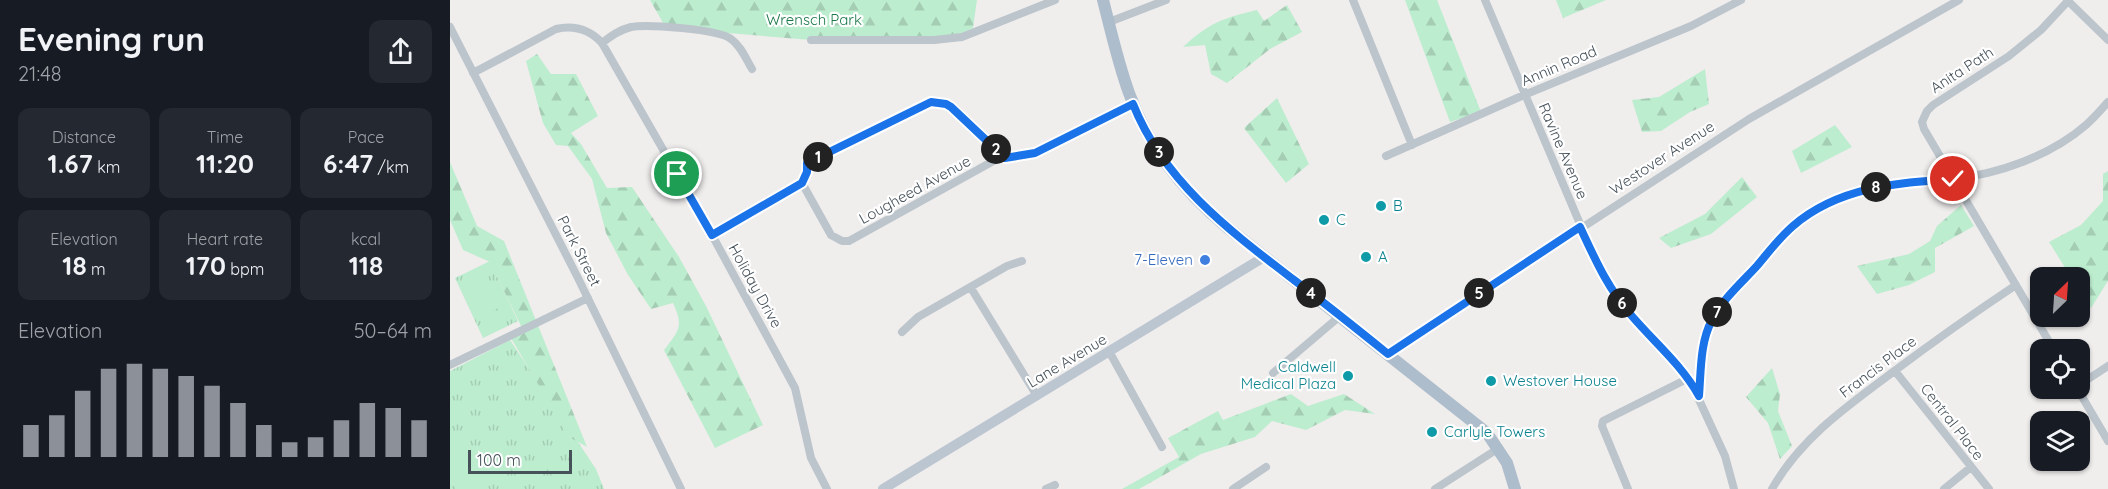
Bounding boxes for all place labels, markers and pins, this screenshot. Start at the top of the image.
pin: 2 [981,134,1011,164]
pin: 3 [1144,137,1174,167]
pin: 1 [803,142,833,172]
pin [651,148,702,199]
pin [1927,153,1978,204]
pin: 8 [1861,172,1891,202]
place label: B [1393,196,1403,215]
marker: B [1374,199,1388,213]
place label: C [1336,210,1346,229]
marker: C [1317,213,1331,227]
place label: A [1378,247,1388,266]
place label: 7-Eleven [1134,250,1193,269]
marker: A [1359,250,1373,264]
marker: 7-Eleven [1198,253,1212,267]
pin: 4 [1296,278,1326,308]
pin: 5 [1464,278,1494,308]
pin: 6 [1607,288,1637,318]
pin: 7 [1702,297,1732,327]
place label: Caldwell Medical Plaza [1241,357,1336,393]
marker: Caldwell Medical Plaza [1341,369,1355,383]
place label: Westover House [1503,371,1617,390]
marker: Westover House [1484,374,1498,388]
place label: Carlyle Towers [1444,422,1545,441]
marker: Carlyle Towers [1425,425,1439,439]

